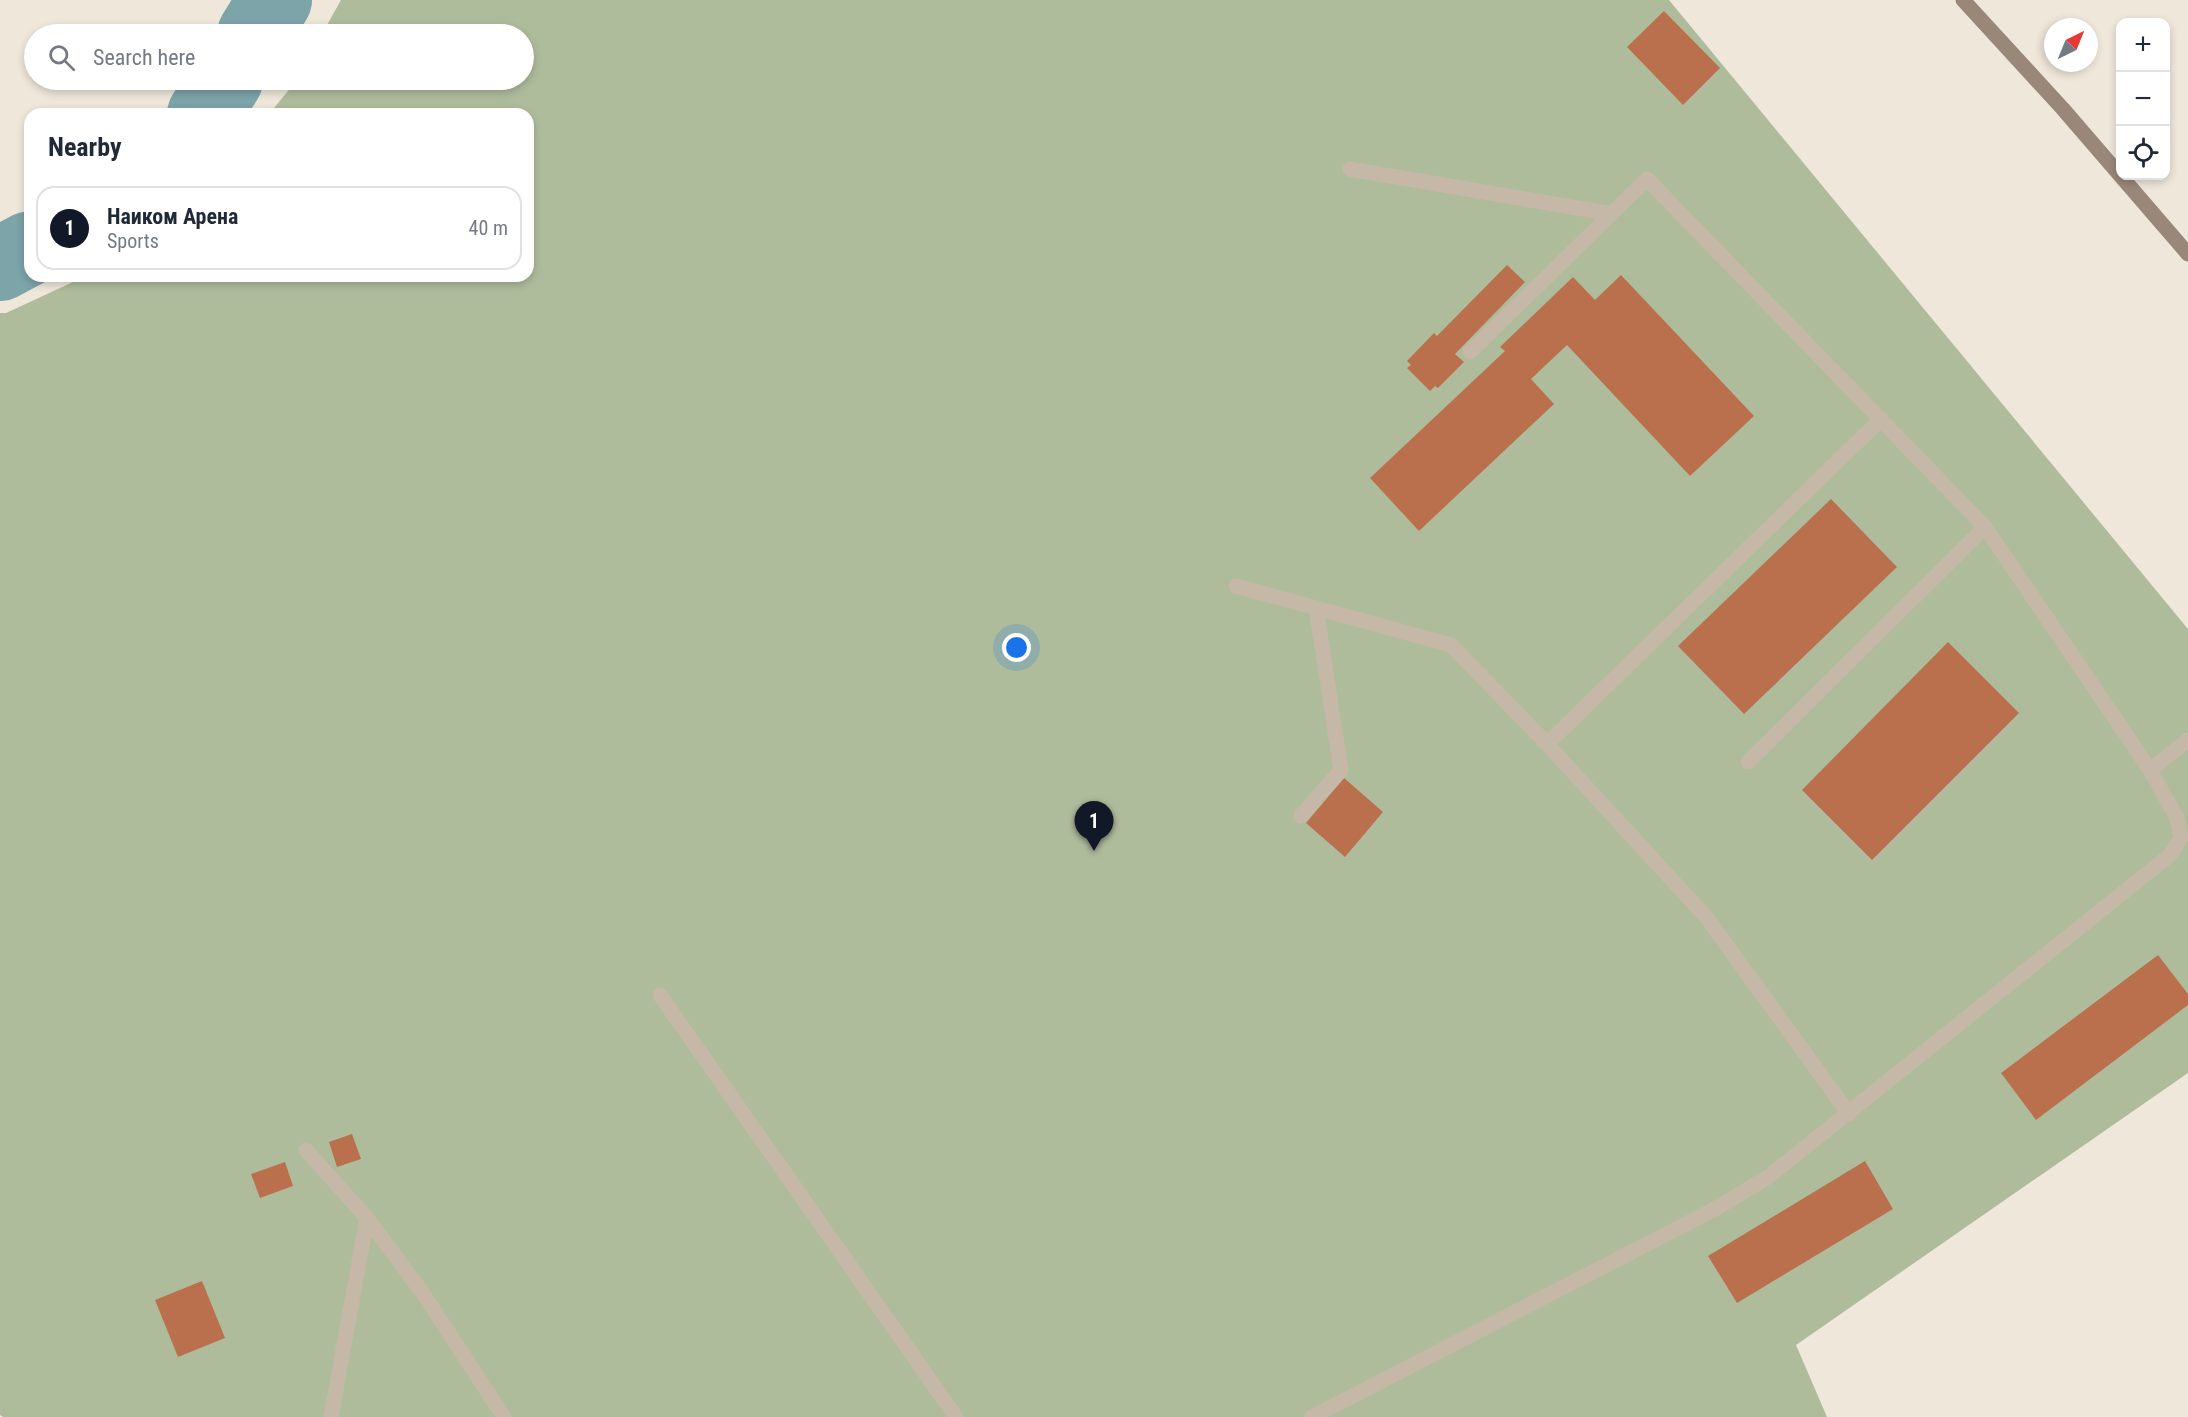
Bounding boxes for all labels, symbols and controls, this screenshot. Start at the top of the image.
north arrow [2044,18,2098,72]
map controls [2116,18,2170,180]
button: + [2116,18,2170,72]
search box [24,24,534,90]
icon: search [45,41,78,74]
text: Search here [93,45,195,70]
button: − [2116,72,2170,126]
button: locate [2116,126,2170,180]
text: Nearby [48,132,122,162]
text: Наиком Арена [107,204,238,229]
text: 1 [64,216,75,240]
text: 40 m [469,216,508,240]
text: Sports [107,229,159,253]
your location [1002,633,1031,662]
pin: 1 [1074,802,1114,851]

